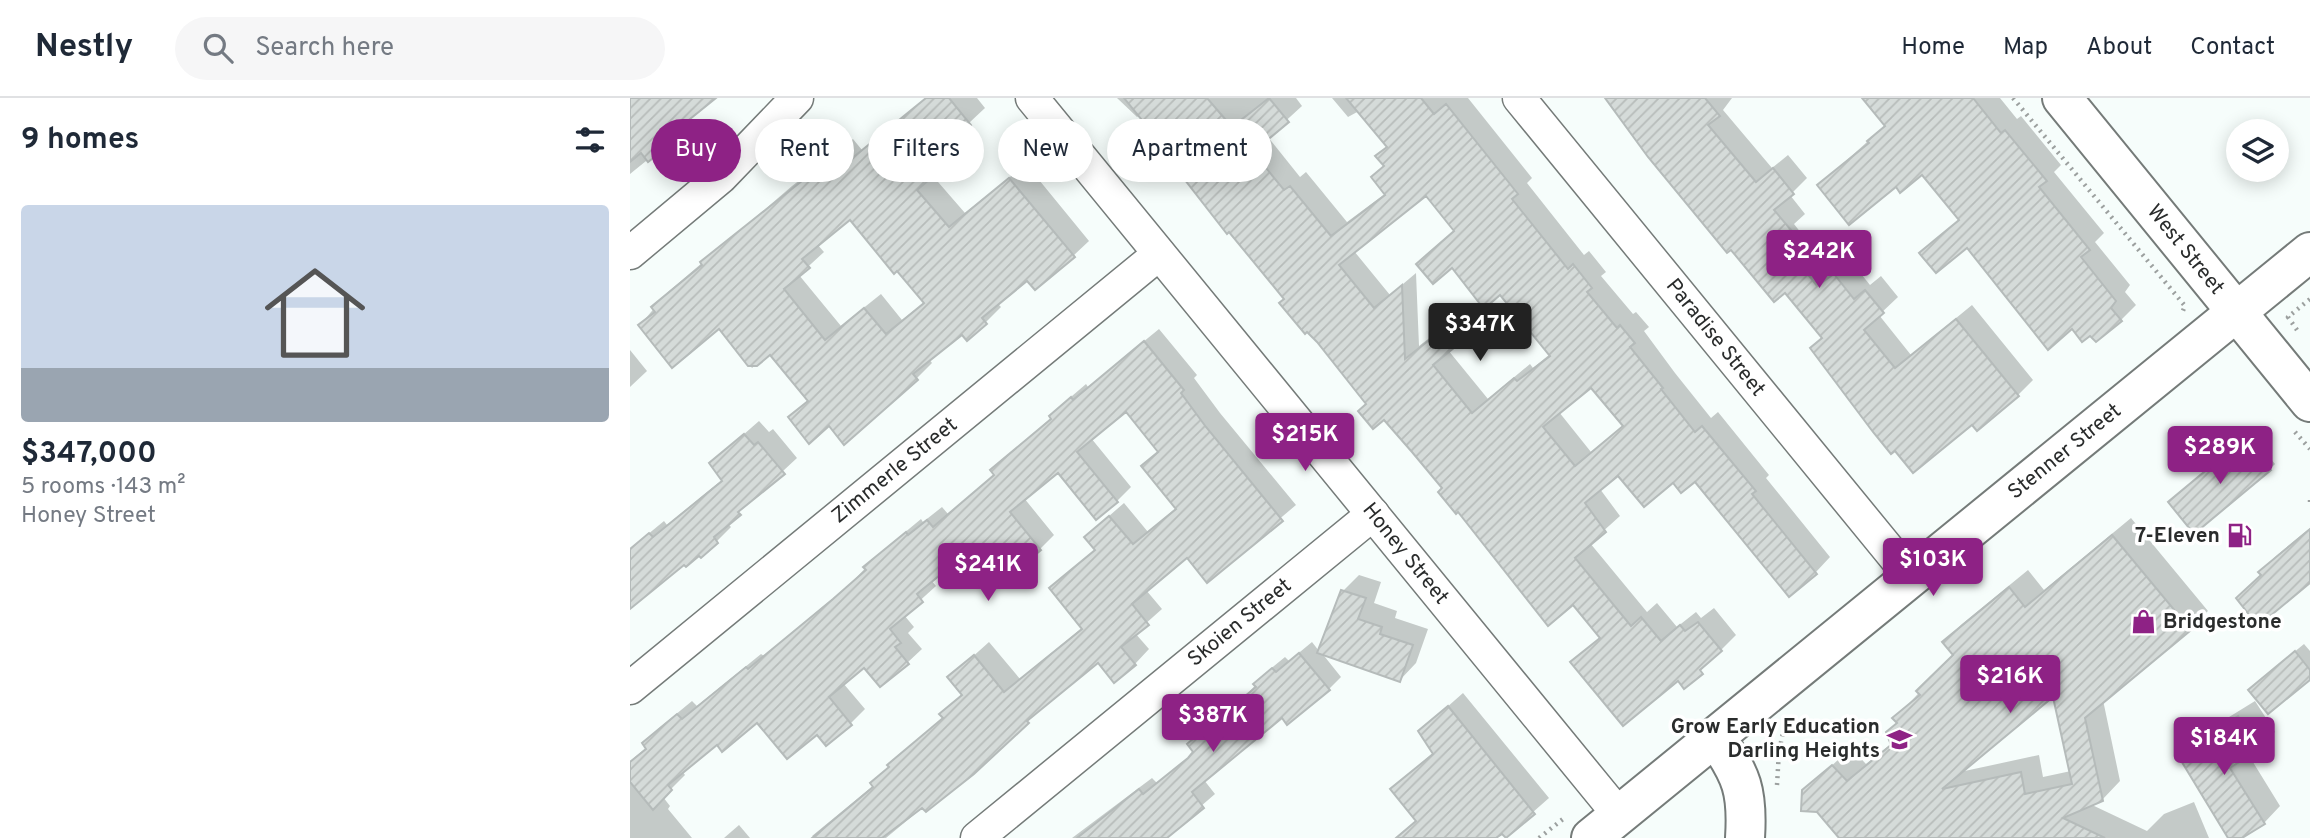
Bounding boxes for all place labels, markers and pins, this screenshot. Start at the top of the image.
pin: $242K [1770,230,1868,290]
pin: $347K [1431,303,1529,363]
pin: $215K [1256,414,1354,473]
pin: $289K [2171,426,2269,486]
fuel station icon: 7-Eleven [2226,522,2254,550]
place label: 7-Eleven [2135,523,2220,550]
pin: $103K [1884,538,1982,598]
pin: $241K [939,544,1037,603]
shop icon: Bridgestone [2129,608,2157,636]
place label: Bridgestone [2163,609,2282,636]
pin: $216K [1961,656,2059,715]
pin: $387K [1164,694,1262,754]
place label: Grow Early Education Darling Heights [1671,714,1880,765]
pin: $184K [2175,718,2273,777]
school or university icon: Grow Early Education Darling Heights [1886,725,1914,753]

